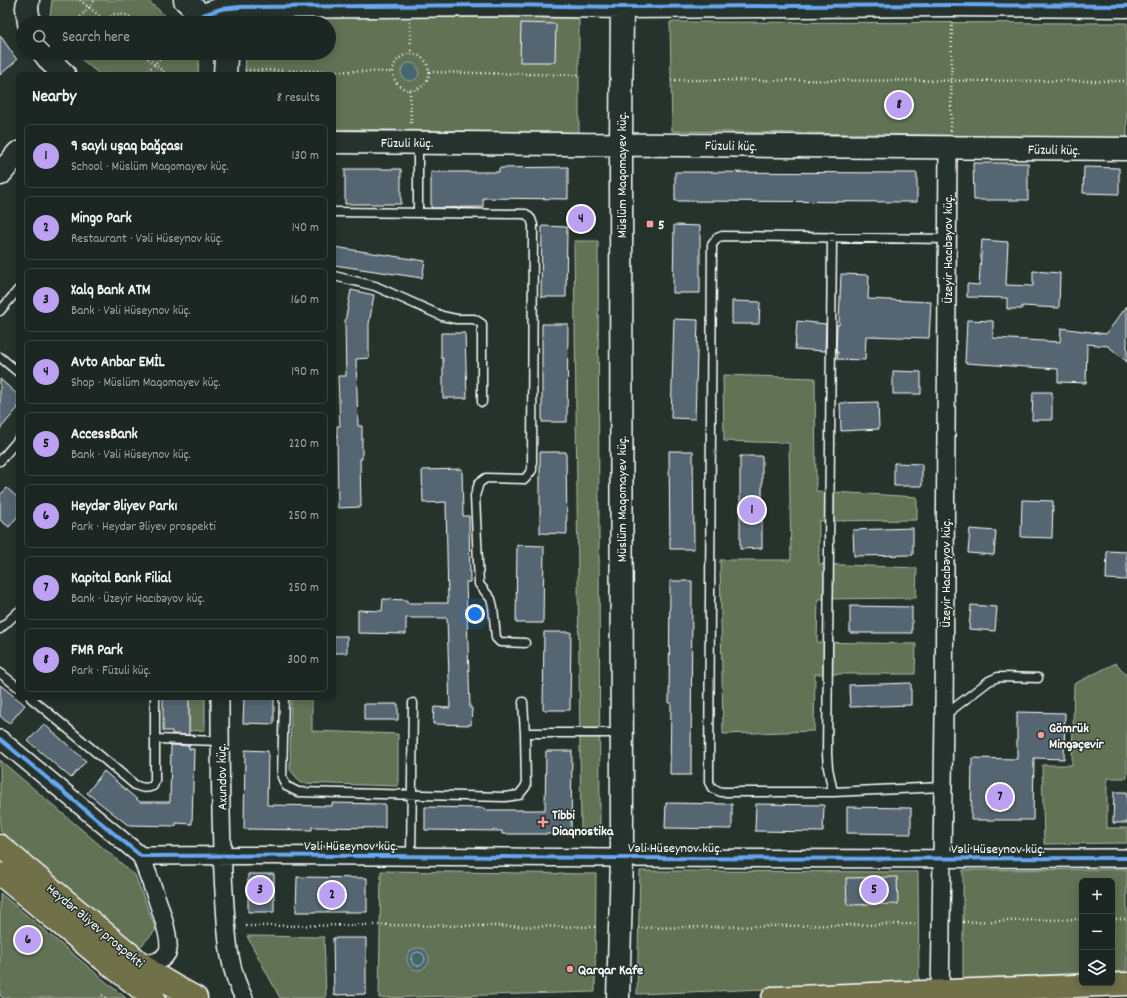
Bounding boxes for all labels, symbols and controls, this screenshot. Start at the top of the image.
search box [16,16,336,60]
icon: search [30,27,52,49]
text: Search here [62,27,130,49]
text: Nearby [32,86,76,110]
text: 8 results [277,89,320,108]
pin: 8 [886,90,912,120]
street label: Müslüm Maqomayev küç. [613,112,633,238]
street label: Füzuli küç. [381,134,433,154]
text: 9 saylı uşaq bağçası [71,136,183,158]
street label: Füzuli küç. [705,137,757,157]
street label: Füzuli küç. [1028,141,1080,161]
text: 1 [45,147,47,166]
text: 130 m [291,147,319,166]
text: School · Müslüm Maqomayev küç. [71,158,229,177]
street label: Üzeyir Hacıbəyov küç. [939,194,959,304]
pin: 4 [568,204,594,234]
text: Mingo Park [71,208,132,230]
place label: 5 [658,216,665,236]
text: 2 [43,219,49,238]
text: 140 m [292,219,319,238]
marker: 5 [645,219,655,229]
text: Restaurant · Vəli Hüseynov küç. [71,230,223,249]
text: Xalq Bank ATM [71,280,151,302]
text: 3 [43,291,49,310]
text: 160 m [291,291,319,310]
text: Bank · Vəli Hüseynov küç. [71,302,191,321]
text: Avto Anbar EMİL [71,352,165,374]
text: 4 [43,363,49,382]
text: 190 m [291,363,319,382]
text: Shop · Müslüm Maqomayev küç. [71,374,221,393]
text: AccessBank [71,424,138,446]
text: 5 [43,435,49,454]
text: 220 m [289,435,319,454]
street label: Müslüm Maqomayev küç. [613,436,633,562]
text: Bank · Vəli Hüseynov küç. [71,446,191,465]
pin: 1 [739,495,765,525]
text: Heydər Əliyev Parkı [71,496,177,518]
text: 6 [43,507,49,526]
text: 250 m [288,507,319,526]
text: Park · Heydər Əliyev prospekti [71,518,216,537]
street label: Üzeyir Hacıbəyov küç. [937,518,957,628]
text: Kapital Bank Filial [71,568,171,590]
text: 7 [44,579,48,598]
text: 250 m [288,579,319,598]
text: Bank · Üzeyir Hacıbəyov küç. [71,590,205,609]
your location [465,604,485,624]
text: FMR Park [71,640,123,662]
text: 8 [43,651,49,670]
text: 300 m [287,651,319,670]
text: Park · Füzuli küç. [71,662,151,681]
place label: Gömrük Mingəçevir [1049,719,1105,755]
marker: Gömrük Mingəçevir [1036,730,1046,740]
street label: Axundov küç. [212,743,234,811]
pin: 7 [987,782,1013,812]
place label: Tibbi Diaqnostika [552,806,615,842]
marker: Tibbi Diaqnostika [537,816,549,828]
street label: Vəli Hüseynov küç. [304,837,398,857]
street label: Vəli Hüseynov küç. [628,839,722,859]
street label: Vəli Hüseynov küç. [951,840,1045,860]
pin: 3 [247,875,273,905]
pin: 5 [861,875,887,905]
map controls [1079,878,1115,986]
button: + [1079,878,1115,914]
street label: Heydər Əliyev prospekti [41,879,148,974]
pin: 2 [319,880,345,910]
button: − [1079,914,1115,950]
pin: 6 [15,925,41,955]
button: layers [1079,950,1115,986]
place label: Qarqar Kafe [578,961,643,981]
marker: Qarqar Kafe [565,964,575,974]

